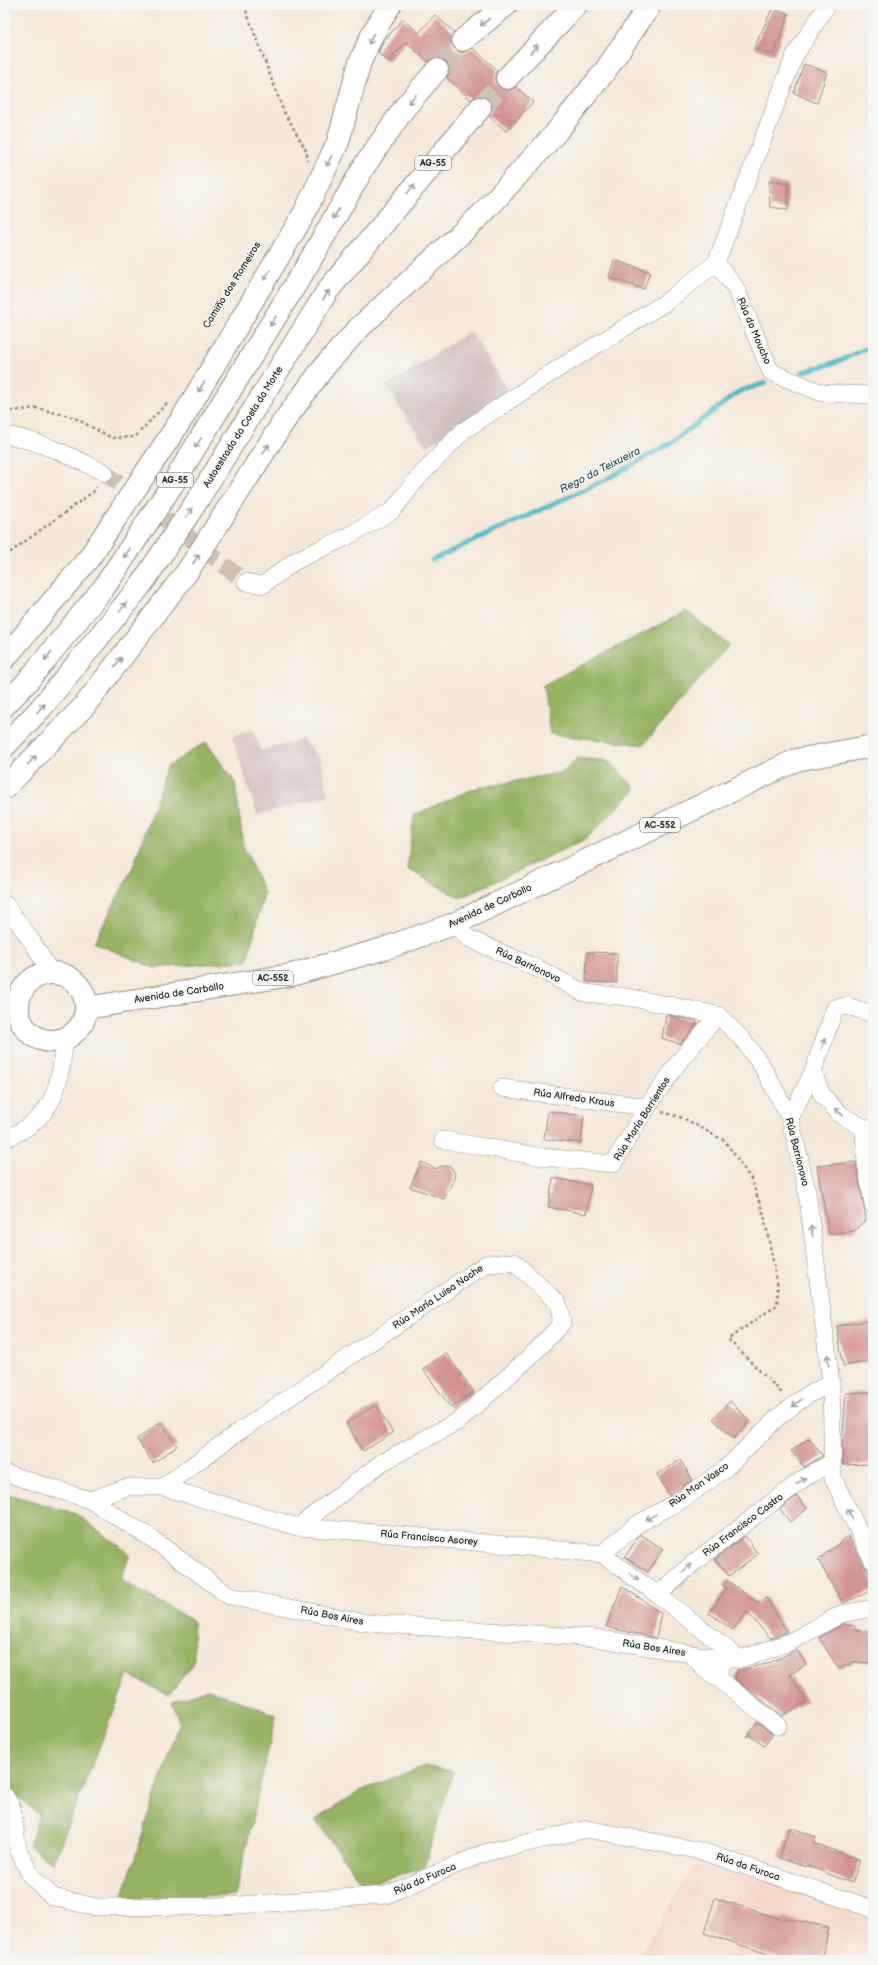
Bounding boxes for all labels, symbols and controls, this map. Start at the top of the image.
one-way arrow [479,18,490,27]
one-way arrow [367,32,374,44]
one-way arrow [529,44,539,54]
one-way arrow [407,94,416,105]
one-way arrow [325,155,332,167]
road number: AG-55 [415,156,451,170]
one-way arrow [407,184,416,194]
one-way arrow [331,208,339,220]
street label: Camiño dos Romeiros [200,239,264,331]
one-way arrow [263,269,271,281]
one-way arrow [322,289,330,300]
street label: Rúa do Moucho [735,296,774,366]
one-way arrow [269,315,277,326]
street label: Autoestrada da Costa da Morte [201,364,285,490]
one-way arrow [196,381,204,393]
one-way arrow [193,437,201,449]
one-way arrow [262,444,270,455]
water label: Rego da Teixueira [557,444,643,496]
road number: AG-55 [157,473,193,487]
one-way arrow [185,508,193,519]
one-way arrow [123,547,131,558]
one-way arrow [192,553,200,564]
one-way arrow [119,602,128,613]
one-way arrow [44,650,53,661]
one-way arrow [114,657,122,668]
one-way arrow [36,703,45,713]
one-way arrow [27,755,37,765]
road number: AC-552 [640,818,680,832]
street label: Avenida de Carballo [446,881,534,931]
street label: Rúa Barrionovo [494,945,563,985]
road number: AC-552 [253,971,293,985]
street label: Avenida de Carballo [133,980,225,1006]
one-way arrow [819,1038,827,1050]
street label: Rúa María Barrientos [611,1075,673,1163]
street label: Rúa Alfredo Kraus [533,1086,615,1110]
one-way arrow [834,1107,844,1117]
street label: Rúa Barrionovo [783,1116,811,1188]
one-way arrow [808,1225,816,1238]
street label: Rúa María Luisa Nache [390,1262,486,1332]
one-way arrow [824,1354,832,1367]
one-way arrow [792,1399,803,1407]
street label: Rúa Mon Vasco [667,1460,732,1510]
one-way arrow [796,1477,807,1485]
street label: Rúa Francisco Castro [700,1491,786,1559]
one-way arrow [846,1508,853,1520]
one-way arrow [645,1513,657,1521]
street label: Rúa Francisco Asorey [380,1528,479,1548]
one-way arrow [682,1564,692,1573]
one-way arrow [628,1573,639,1581]
street label: Rúa Bos Aires [299,1604,365,1628]
street label: Rúa Bos Aires [622,1637,687,1659]
street label: Rúa da Furoca [715,1850,782,1884]
street label: Rúa da Furoca [392,1860,458,1898]

